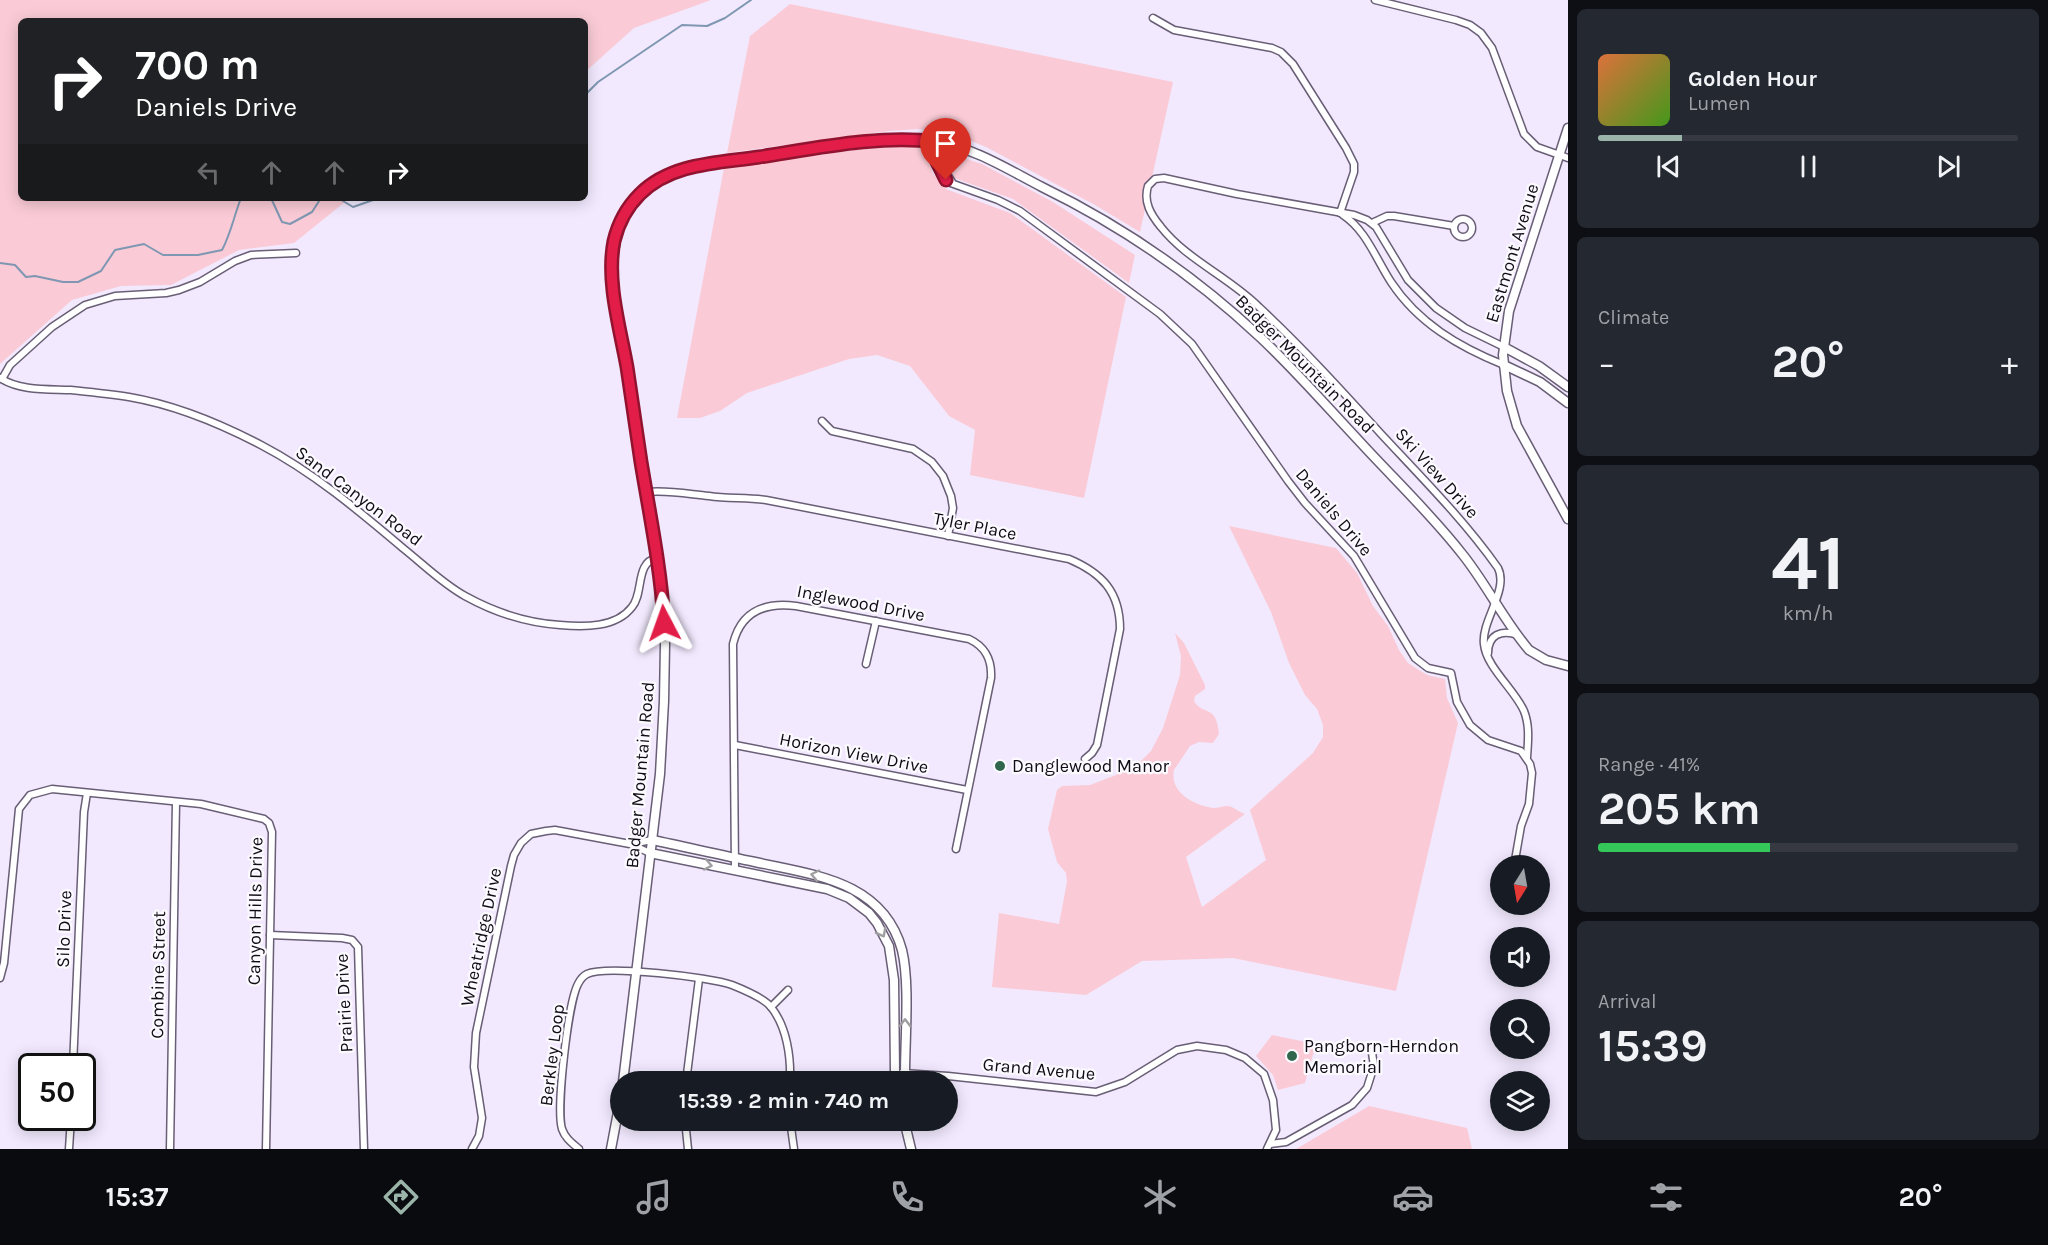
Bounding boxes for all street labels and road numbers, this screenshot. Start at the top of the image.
street label: Eastmont Avenue [1480,181,1544,325]
street label: Badger Mountain Road [1231,290,1379,438]
street label: Ski View Drive [1390,423,1484,523]
street label: Sand Canyon Road [291,441,427,551]
street label: Daniels Drive [1291,464,1377,560]
street label: Tyler Place [931,507,1019,545]
street label: Inglewood Drive [795,580,927,626]
street label: Badger Mountain Road [621,681,659,869]
street label: Horizon View Drive [778,728,930,778]
street label: Canyon Hills Drive [243,837,267,985]
street label: Wheatridge Drive [456,866,506,1008]
street label: Silo Drive [52,890,76,968]
street label: Combine Street [146,911,170,1039]
street label: Prairie Drive [330,953,358,1053]
street label: Berkley Loop [535,1003,569,1107]
street label: Grand Avenue [982,1053,1096,1085]

